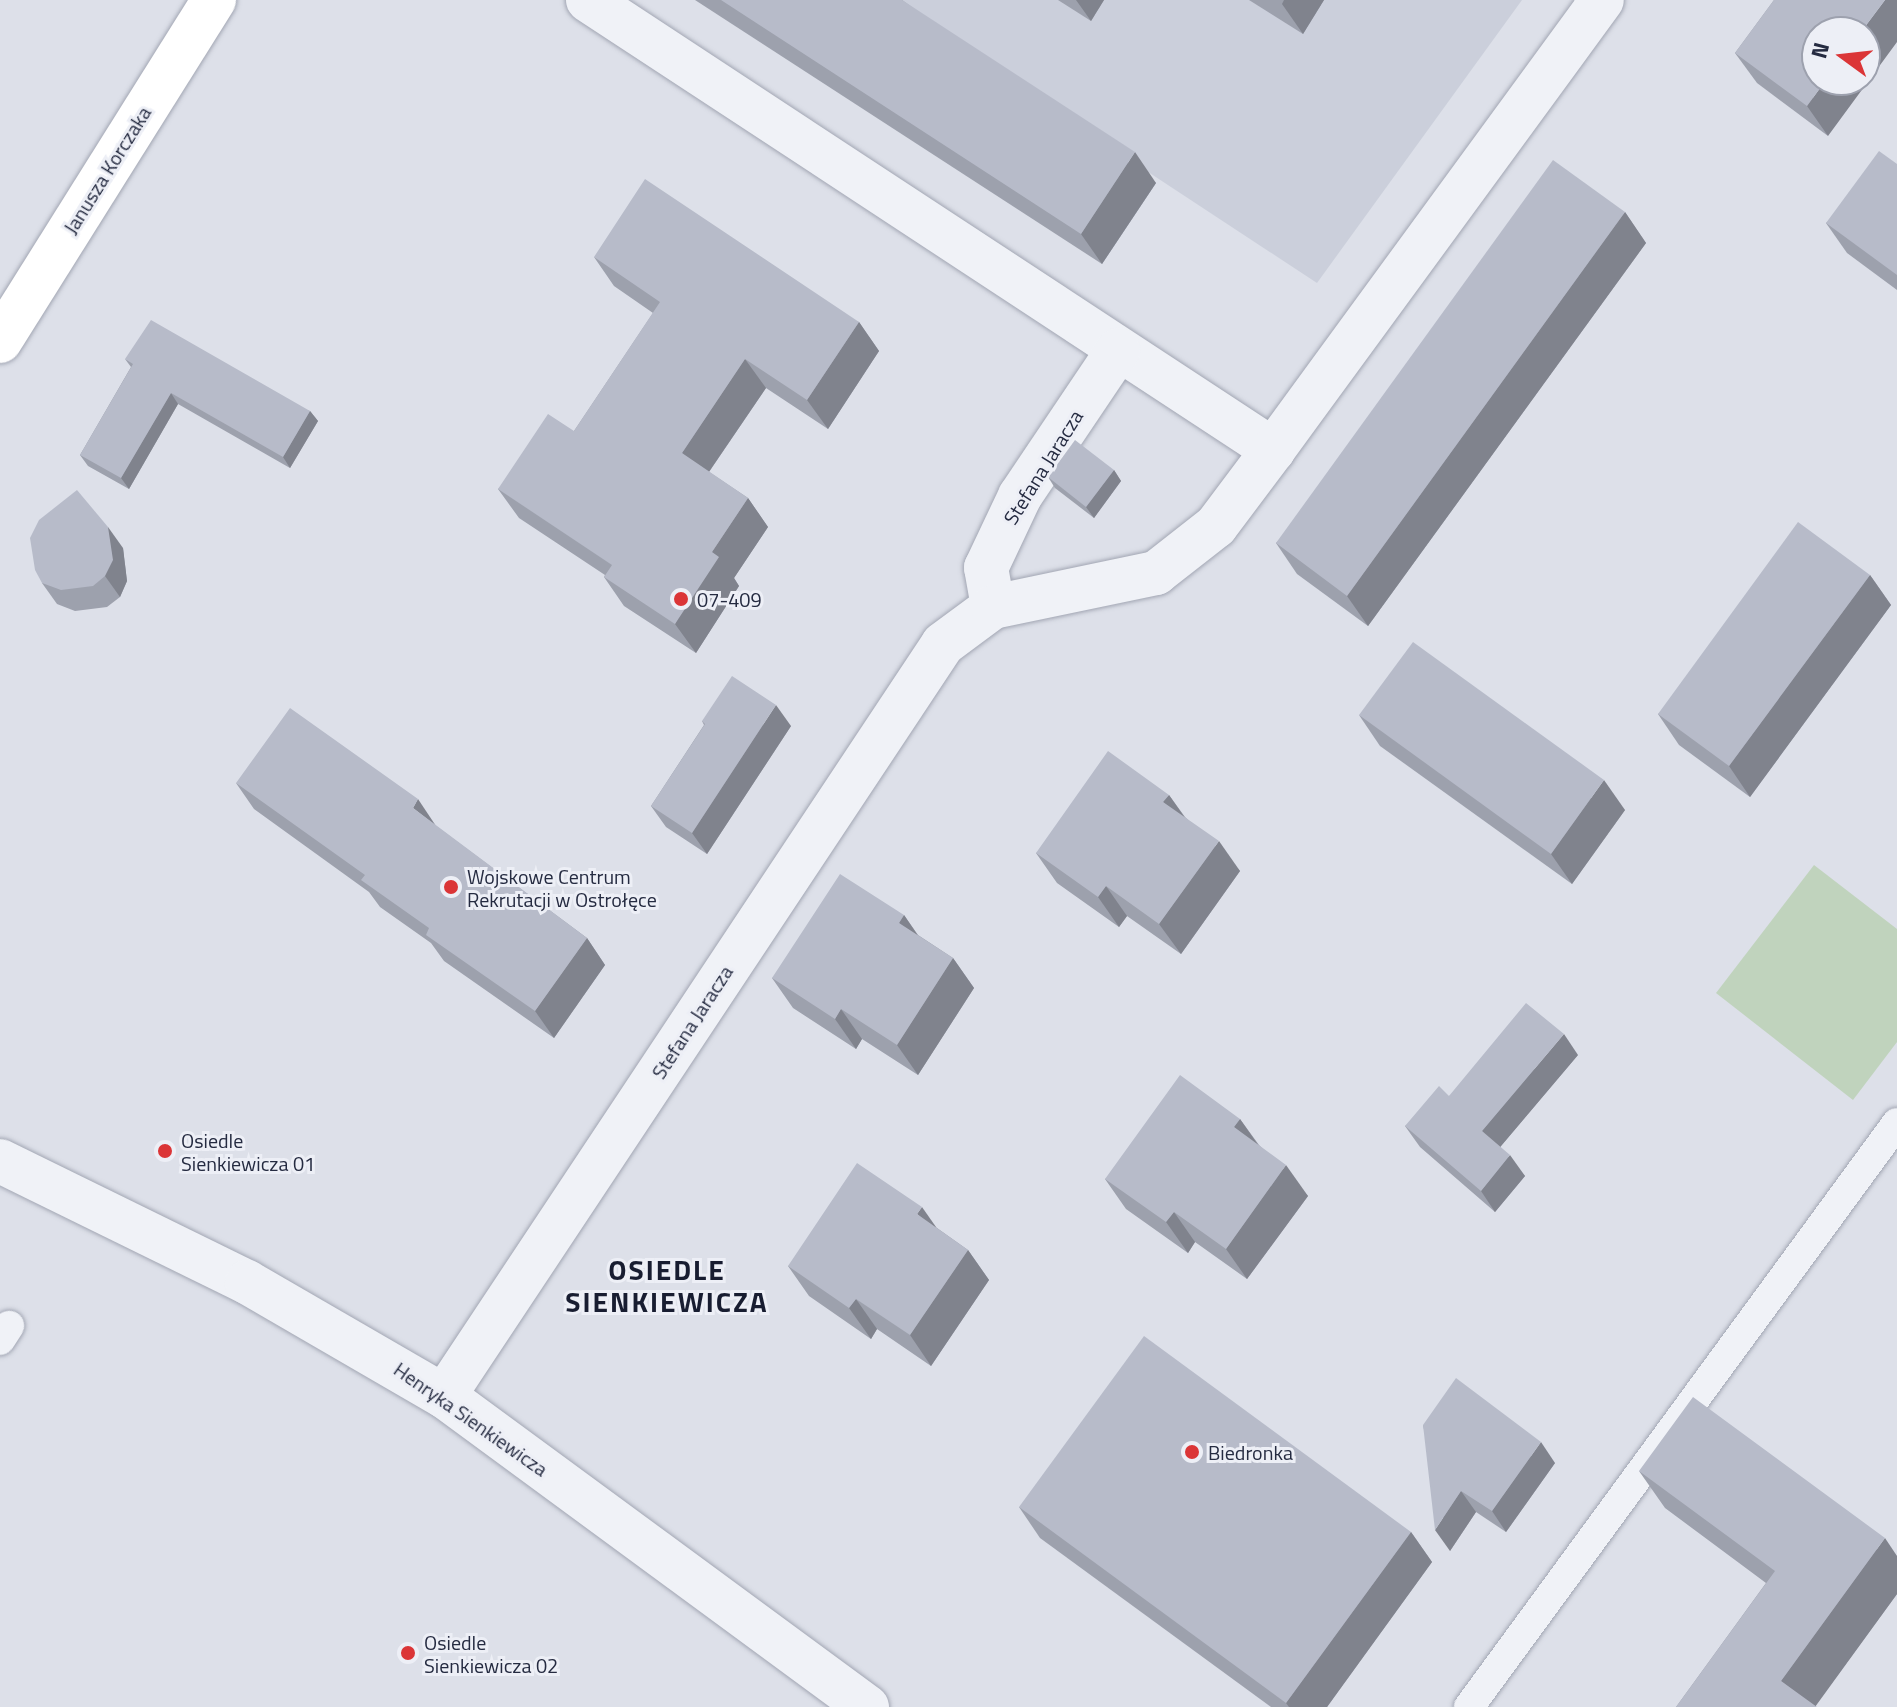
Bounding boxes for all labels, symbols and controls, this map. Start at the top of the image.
north arrow [1801,16,1881,96]
text: N [1801,39,1838,62]
street label: Janusza Korczaka [58,102,156,238]
street label: Stefana Jaracza [998,405,1088,529]
place label: 07-409 [697,587,762,611]
marker: 07-409 [672,590,690,608]
place label: Wojskowe Centrum Rekrutacji w Ostrołęce [467,864,657,911]
marker: Wojskowe Centrum Rekrutacji w Ostrołęce [442,878,460,896]
street label: Stefana Jaracza [646,961,738,1083]
place label: Osiedle Sienkiewicza 01 [181,1128,315,1175]
marker: Osiedle Sienkiewicza 01 [156,1142,174,1160]
district label: OSIEDLE SIENKIEWICZA [565,1253,769,1319]
street label: Henryka Sienkiewicza [389,1357,553,1481]
place label: Biedronka [1208,1440,1293,1464]
marker: Biedronka [1183,1443,1201,1461]
place label: Osiedle Sienkiewicza 02 [424,1630,558,1677]
marker: Osiedle Sienkiewicza 02 [399,1644,417,1662]

